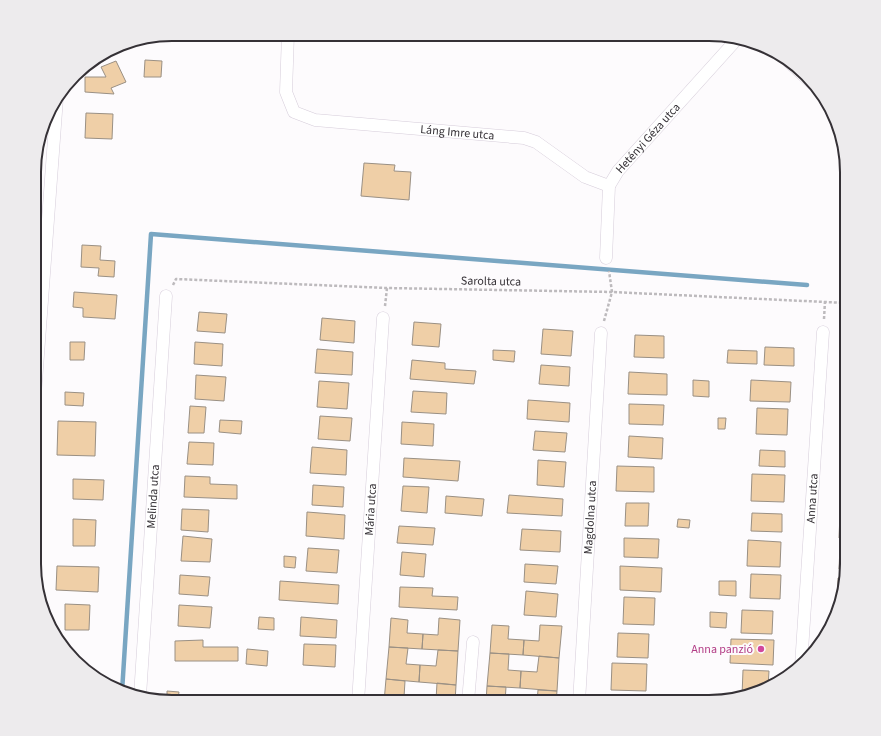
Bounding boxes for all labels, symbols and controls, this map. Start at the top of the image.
street label: Hetényi Géza utca [612,99,684,177]
street label: Láng Imre utca [420,121,495,144]
street label: Sarolta utca [461,272,521,291]
street label: Melinda utca [143,464,164,529]
street label: Anna utca [802,473,823,524]
street label: Magdolna utca [580,480,601,555]
street label: Mária utca [361,483,381,536]
place label: Anna panzió [691,641,753,658]
marker: Anna panzió [756,644,766,654]

